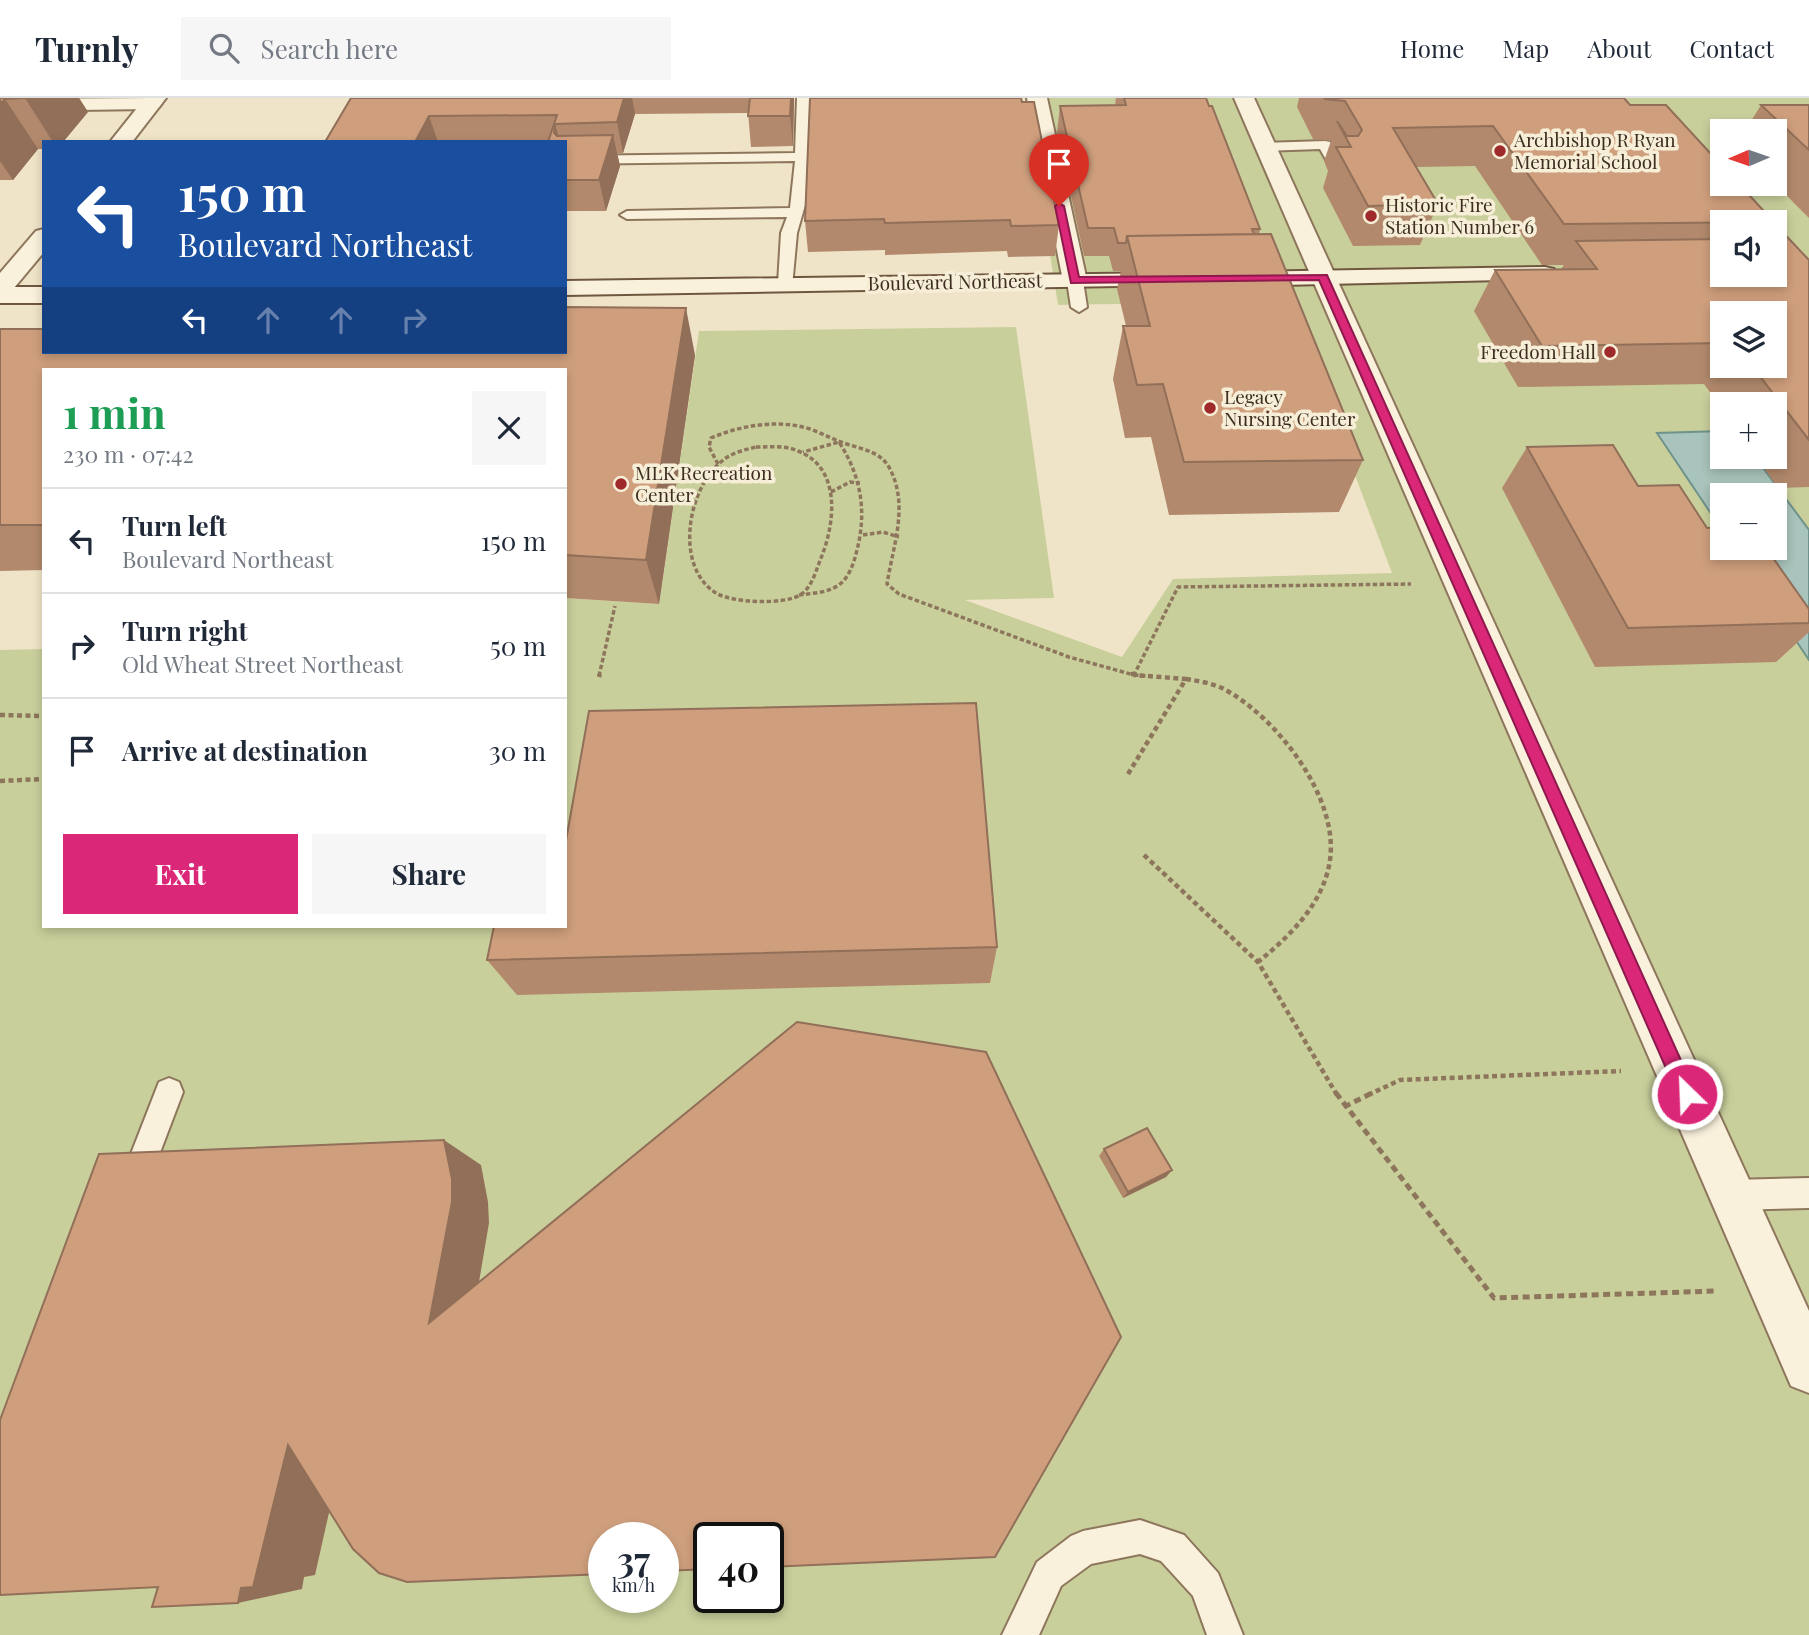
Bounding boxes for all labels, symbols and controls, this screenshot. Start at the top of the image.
search box [181,17,671,80]
text: Turnly [35,26,139,70]
icon: search [205,29,243,67]
text: Search here [261,31,398,66]
text: Home [1400,32,1464,64]
text: Map [1502,32,1549,64]
text: About [1587,32,1651,64]
text: Contact [1689,32,1774,64]
north arrow [1710,119,1787,196]
map controls [1710,119,1787,560]
place label: Archbishop R Ryan Memorial School [1513,126,1676,174]
pin [1029,134,1089,206]
marker: Archbishop R Ryan Memorial School [1492,143,1508,159]
icon: arrive [1040,145,1078,183]
text: 150 m [178,159,306,224]
icon: left [63,168,154,259]
place label: Historic Fire Station Number 6 [1385,191,1534,239]
marker: Historic Fire Station Number 6 [1363,208,1379,224]
button: sound [1710,210,1787,287]
text: Boulevard Northeast [178,222,472,265]
street label: Boulevard Northeast [867,266,1043,296]
icon: left [176,301,214,339]
icon: ahead [249,301,287,339]
icon: ahead [322,301,360,339]
icon: right [395,301,433,339]
button: layers [1710,301,1787,378]
place label: Freedom Hall [1480,338,1597,364]
marker: Freedom Hall [1602,344,1618,360]
place label: Legacy Nursing Center [1224,383,1356,431]
text: 1 min [63,384,166,440]
button: close [472,391,546,465]
button: + [1710,392,1787,469]
marker: Legacy Nursing Center [1202,400,1218,416]
text: 230 m · 07:42 [63,438,194,469]
place label: MLK Recreation Center [635,459,773,507]
marker: MLK Recreation Center [613,476,629,492]
button: − [1710,483,1787,560]
text: Turn left [122,508,227,543]
icon: left [63,522,101,560]
text: 150 m [481,523,546,558]
text: Boulevard Northeast [122,543,333,574]
text: Turn right [122,613,248,648]
icon: right [63,627,101,665]
text: 50 m [490,628,546,663]
text: Old Wheat Street Northeast [122,648,403,679]
icon: arrive [63,732,101,770]
text: Arrive at destination [122,733,368,768]
text: 30 m [489,733,546,768]
button: Exit [63,834,298,914]
button: Share [312,834,546,914]
position arrow [1650,1057,1724,1131]
speed limit sign: 40 [693,1522,784,1613]
text: 37 [617,1535,650,1582]
text: km/h [612,1573,655,1597]

